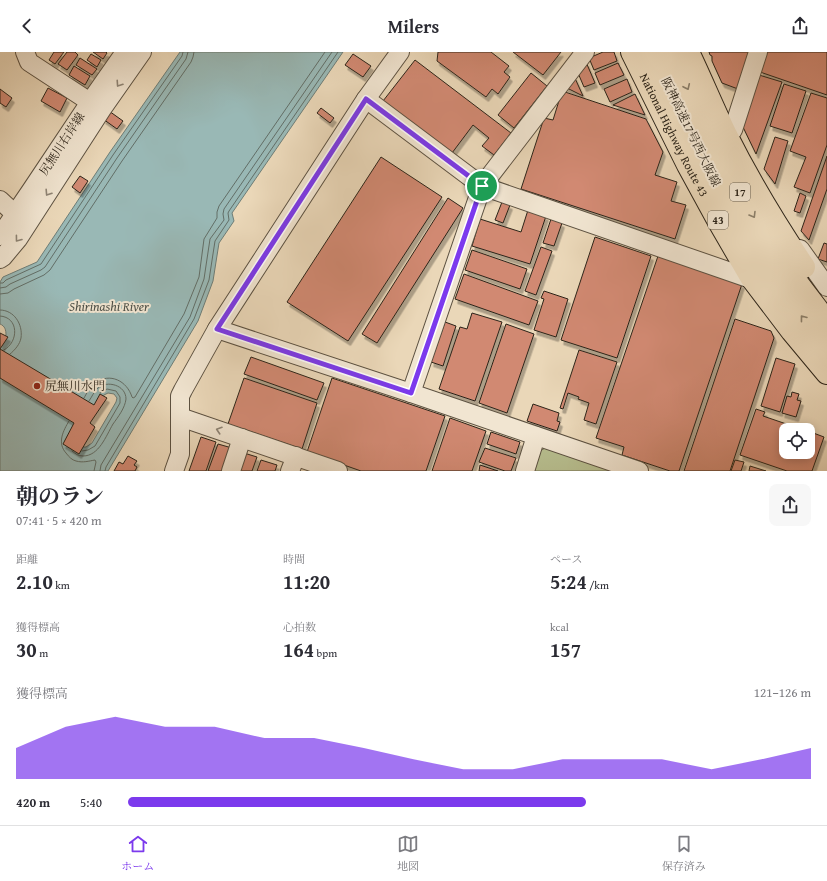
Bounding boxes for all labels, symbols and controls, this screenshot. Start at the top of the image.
text: Milers [388,13,439,40]
icon: back [16,15,38,37]
icon: share [789,15,811,37]
street label: National Highway Route 43 [636,70,713,200]
street label: 阪神高速17号西大阪線 [658,74,725,189]
one-way arrow [117,80,124,87]
one-way arrow [682,83,690,91]
street label: 尻無川右岸線 [35,109,88,179]
pin [465,169,499,203]
icon: arrive [471,175,493,197]
road number: 17 [730,183,750,201]
one-way arrow [45,189,53,196]
road number: 43 [708,211,728,229]
one-way arrow [748,211,756,218]
one-way arrow [15,235,22,242]
water label: Shirinashi River [69,297,150,316]
one-way arrow [801,316,808,323]
place label: 尻無川水門 [45,377,105,394]
marker: 尻無川水門 [32,381,42,391]
map controls [779,423,815,459]
button: locate [779,423,815,459]
one-way arrow [216,427,223,435]
text: 朝のラン [16,480,104,512]
button: share [769,484,811,526]
text: 07:41 · 5 × 420 m [16,511,102,530]
text: 距離 [16,551,38,567]
text: 時間 [283,551,305,567]
text: ペース [550,551,582,567]
text: 2.10 [16,567,53,596]
text: 11:20 [283,567,330,596]
text: 5:24 [550,567,587,596]
text: km [53,577,70,593]
text: /km [587,577,609,593]
text: 獲得標高 [16,619,60,635]
text: 心拍数 [283,619,316,635]
text: kcal [550,619,569,635]
text: 30 [16,635,37,664]
text: 164 [283,635,314,664]
text: 157 [550,635,581,664]
text: m [37,645,48,661]
text: bpm [314,645,337,661]
text: 121–126 m [754,683,811,702]
text: 獲得標高 [16,684,68,703]
text: 420 m [16,793,50,812]
text: 5:40 [80,793,102,812]
tab: ホーム [121,833,154,874]
tab: 地図 [397,833,419,874]
tab: 保存済み [662,833,706,874]

